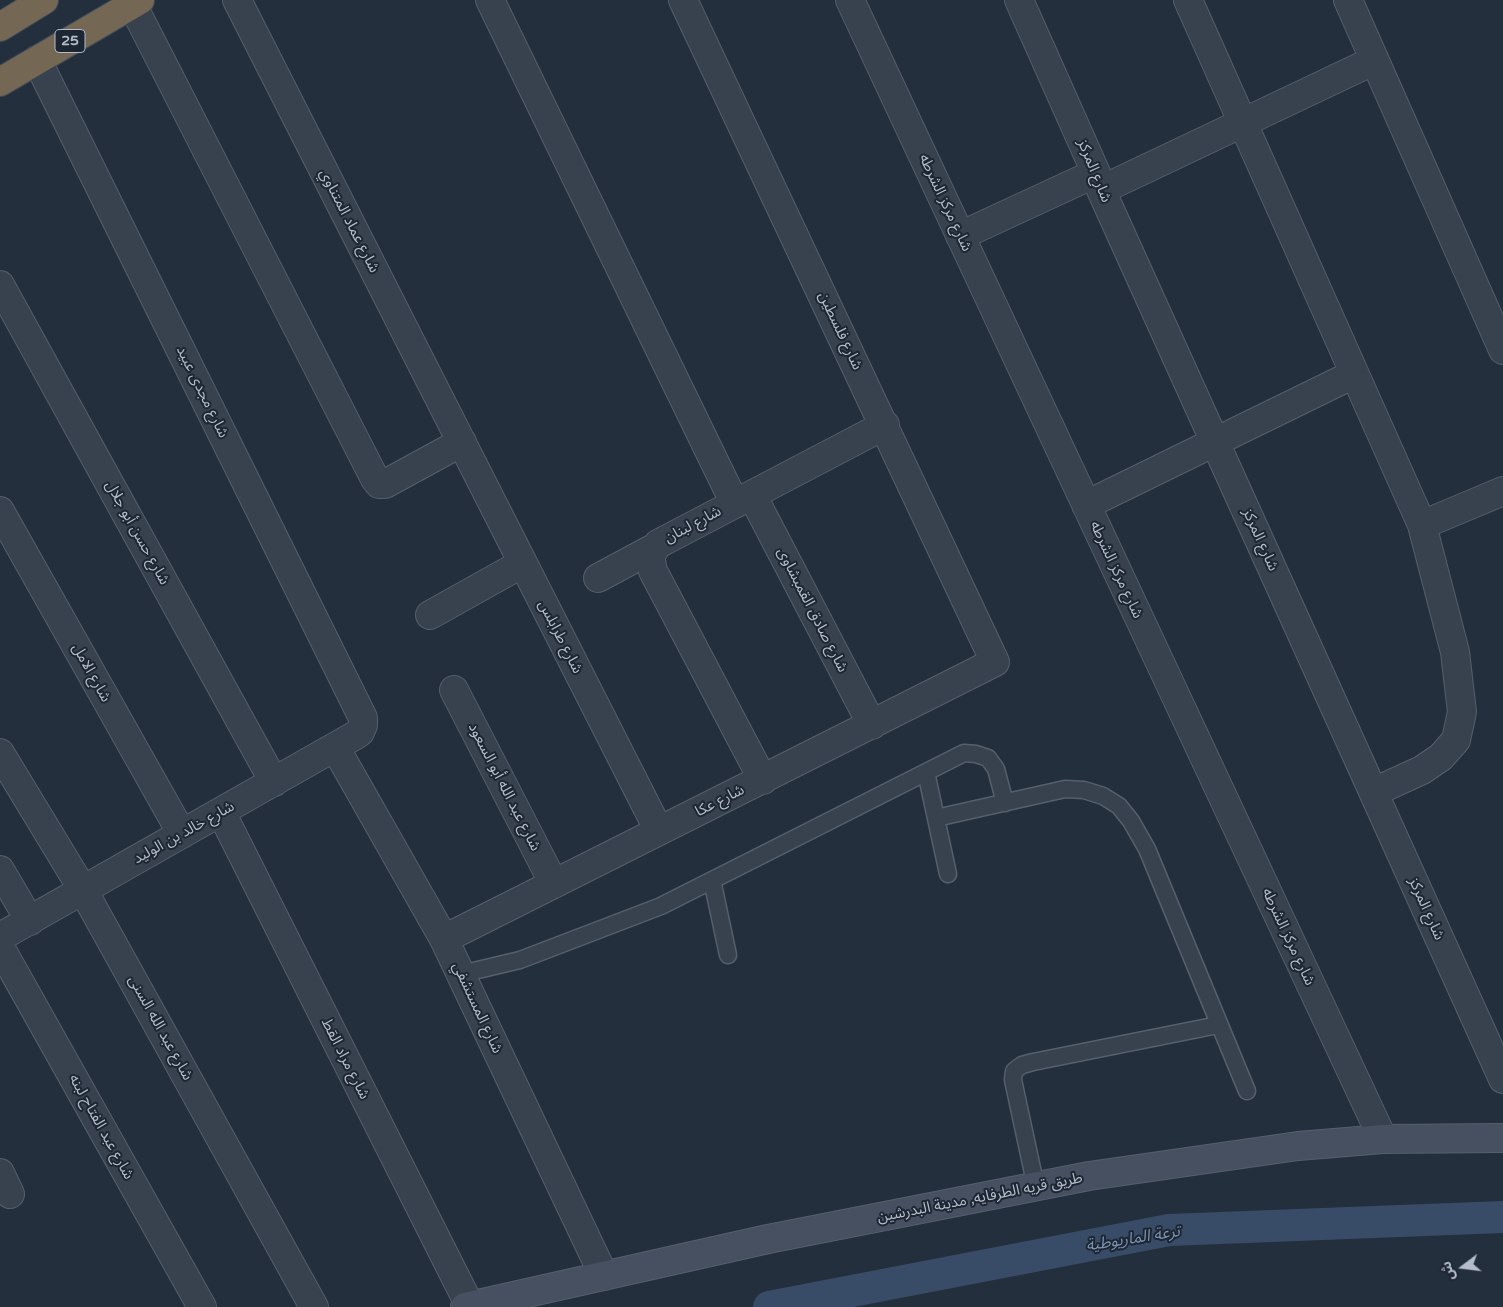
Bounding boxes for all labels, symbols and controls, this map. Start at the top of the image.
road number: 25 [55,29,85,52]
street label: شارع المركز [1073,137,1115,205]
street label: شارع مركز الشرطه [915,151,975,255]
street label: شارع عماد المتناوي [315,166,383,276]
street label: شارع فلسطين [814,289,866,373]
street label: شارع مجدى عبيد [172,343,232,441]
street label: شارع حسن أبو جلال [101,478,173,588]
street label: شارع لبنان [661,503,725,547]
street label: شارع المركز [1238,506,1282,574]
street label: شارع مركز الشرطه [1086,518,1146,622]
street label: شارع صادق القمبشاوى [773,545,851,675]
street label: شارع طرابلس [534,597,586,677]
street label: شارع الامل [68,641,114,705]
street label: شارع عبد الله أبو السعود [464,720,544,854]
street label: شارع عكا [692,781,748,821]
street label: شارع خالد بن الوليد [130,798,238,868]
street label: شارع المركز [1404,875,1448,943]
street label: شارع مركز الشرطه [1258,885,1318,989]
street label: شارع المستشفي [448,959,506,1057]
street label: شارع عبد الله السنى [124,972,196,1084]
street label: شارع مراد القط [317,1015,373,1103]
street label: شارع عبد الفتاح لبنه [65,1071,137,1183]
street label: طريق قريه الطرفايه, مدينة البدرشين [876,1169,1084,1227]
water label: ترعة الماريوطية [1085,1222,1181,1256]
north arrow [1438,1242,1488,1292]
text: ش [1437,1260,1459,1282]

